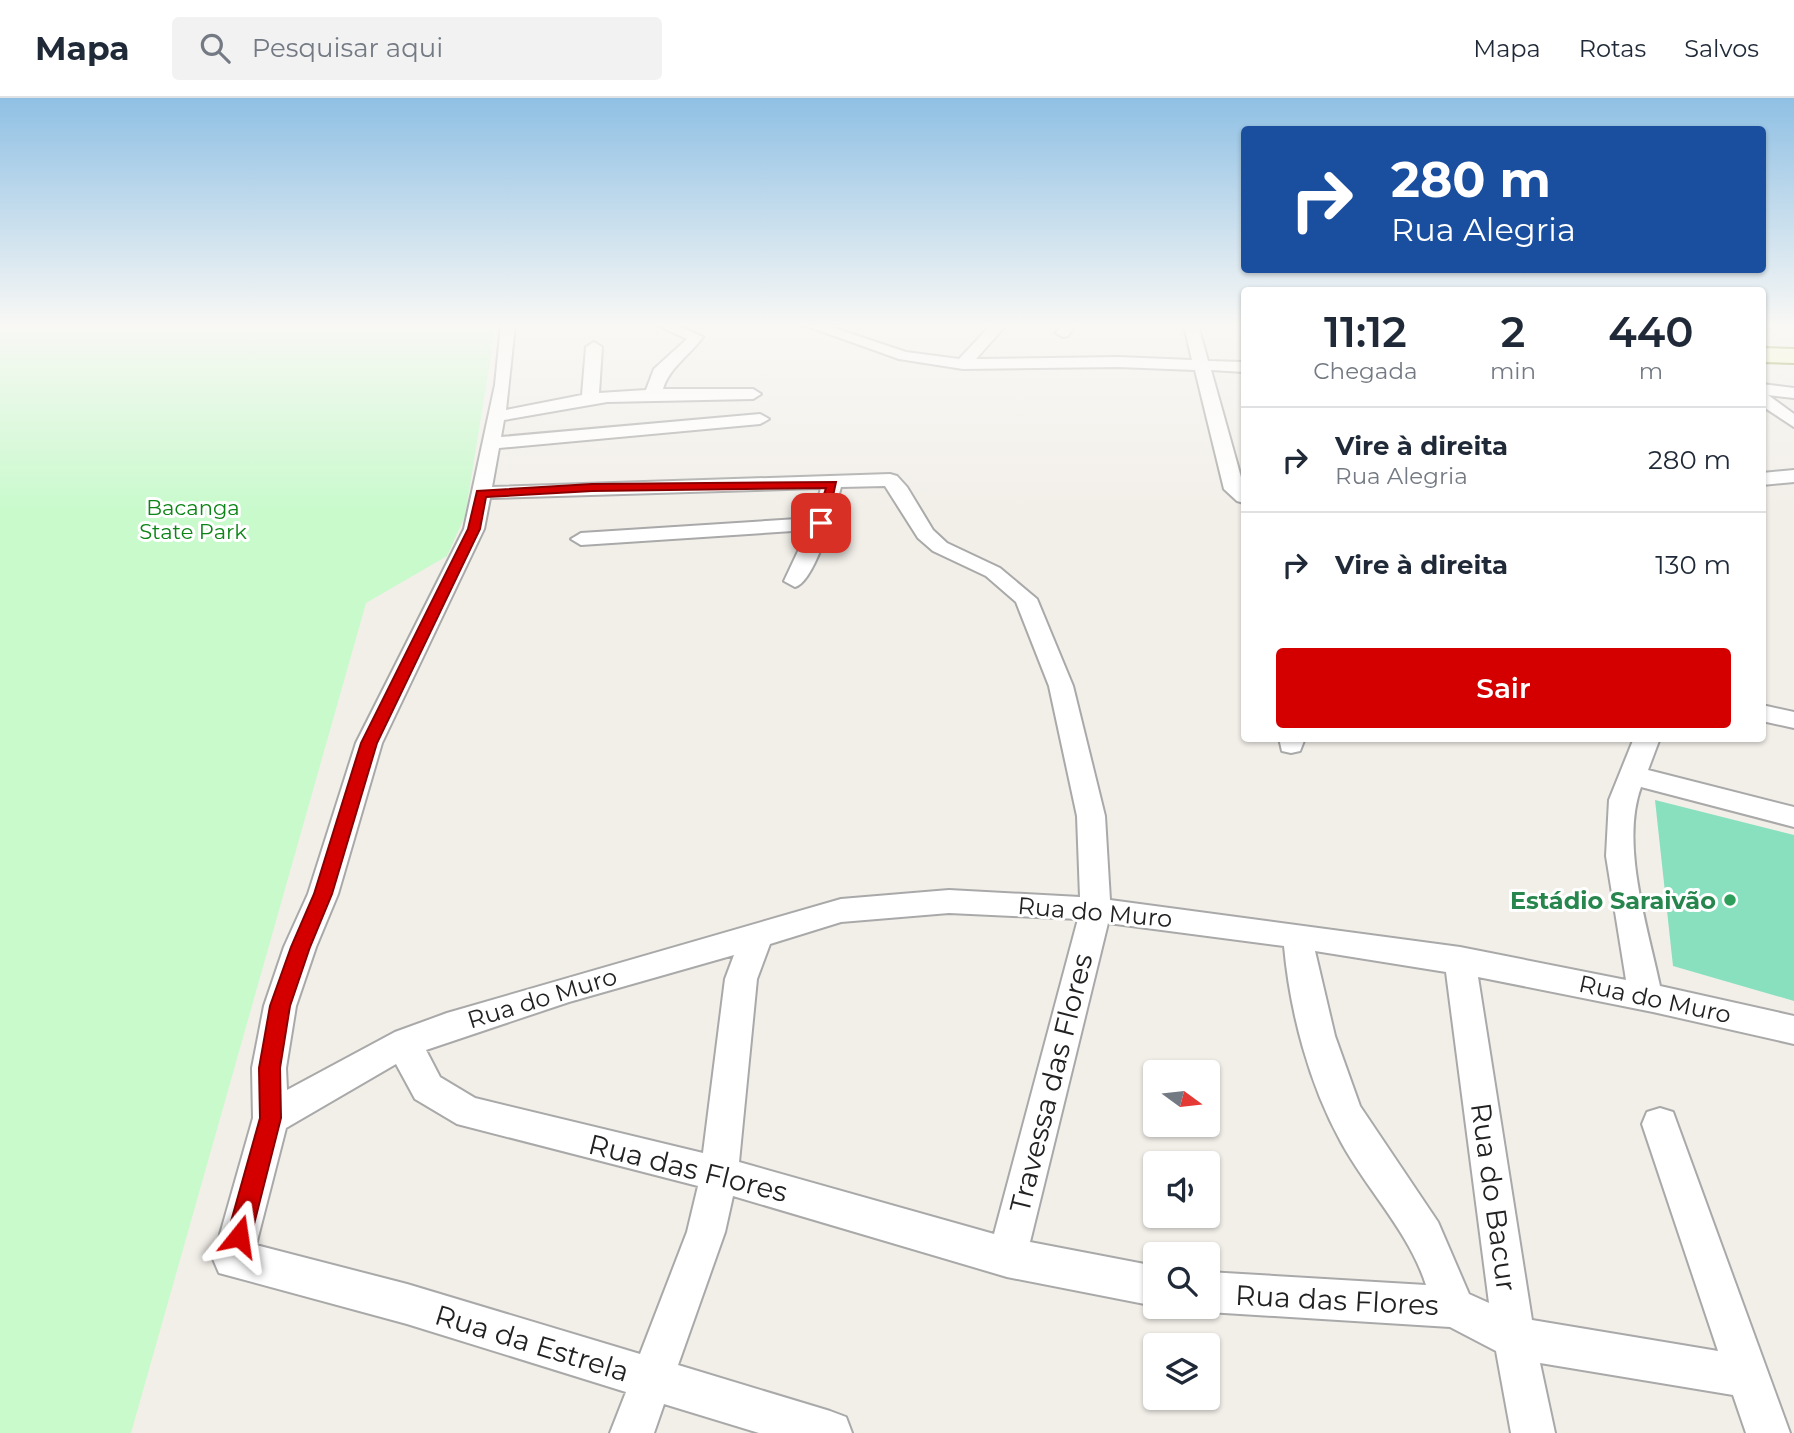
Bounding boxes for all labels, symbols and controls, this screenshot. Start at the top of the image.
search box [172,17,662,80]
text: Mapa [35,28,130,68]
icon: search [196,29,234,67]
text: Pesquisar aqui [252,32,443,64]
text: Mapa [1473,34,1541,63]
text: Rotas [1579,34,1646,63]
text: Salvos [1684,34,1759,63]
text: 280 m [1391,150,1551,209]
icon: right [1276,154,1367,245]
text: Rua Alegria [1391,210,1576,249]
text: 11:12 [1324,306,1407,358]
text: 2 [1501,306,1525,358]
text: 440 [1608,306,1694,358]
text: Chegada [1313,357,1418,385]
text: min [1490,357,1536,385]
text: m [1639,357,1663,385]
text: Vire à direita [1335,430,1508,462]
icon: right [1276,441,1314,479]
text: 280 m [1648,444,1731,476]
text: Rua Alegria [1335,462,1468,490]
pin [791,493,851,553]
park label: Bacanga State Park [139,495,247,544]
icon: arrive [802,504,840,542]
icon: right [1276,546,1314,584]
text: Vire à direita [1335,549,1508,581]
text: 130 m [1655,549,1731,581]
button: Sair [1276,648,1731,728]
place label: Estádio Saraivão [1510,886,1716,915]
street label: Rua do Muro [1017,891,1173,933]
marker: Estádio Saraivão [1722,892,1738,908]
street label: Travessa das Flores [1002,950,1100,1216]
street label: Rua do Muro [464,961,620,1035]
street label: Rua do Muro [1576,969,1734,1029]
north arrow [1143,1060,1220,1138]
map controls [1143,1060,1220,1410]
street label: Rua do Bacur [1464,1100,1524,1294]
street label: Rua das Flores [585,1127,791,1209]
button: sound [1143,1151,1220,1228]
position arrow [202,1199,276,1273]
button: search [1143,1242,1220,1319]
street label: Rua das Flores [1234,1278,1440,1322]
street label: Rua da Estrela [431,1297,633,1389]
button: layers [1143,1333,1220,1410]

